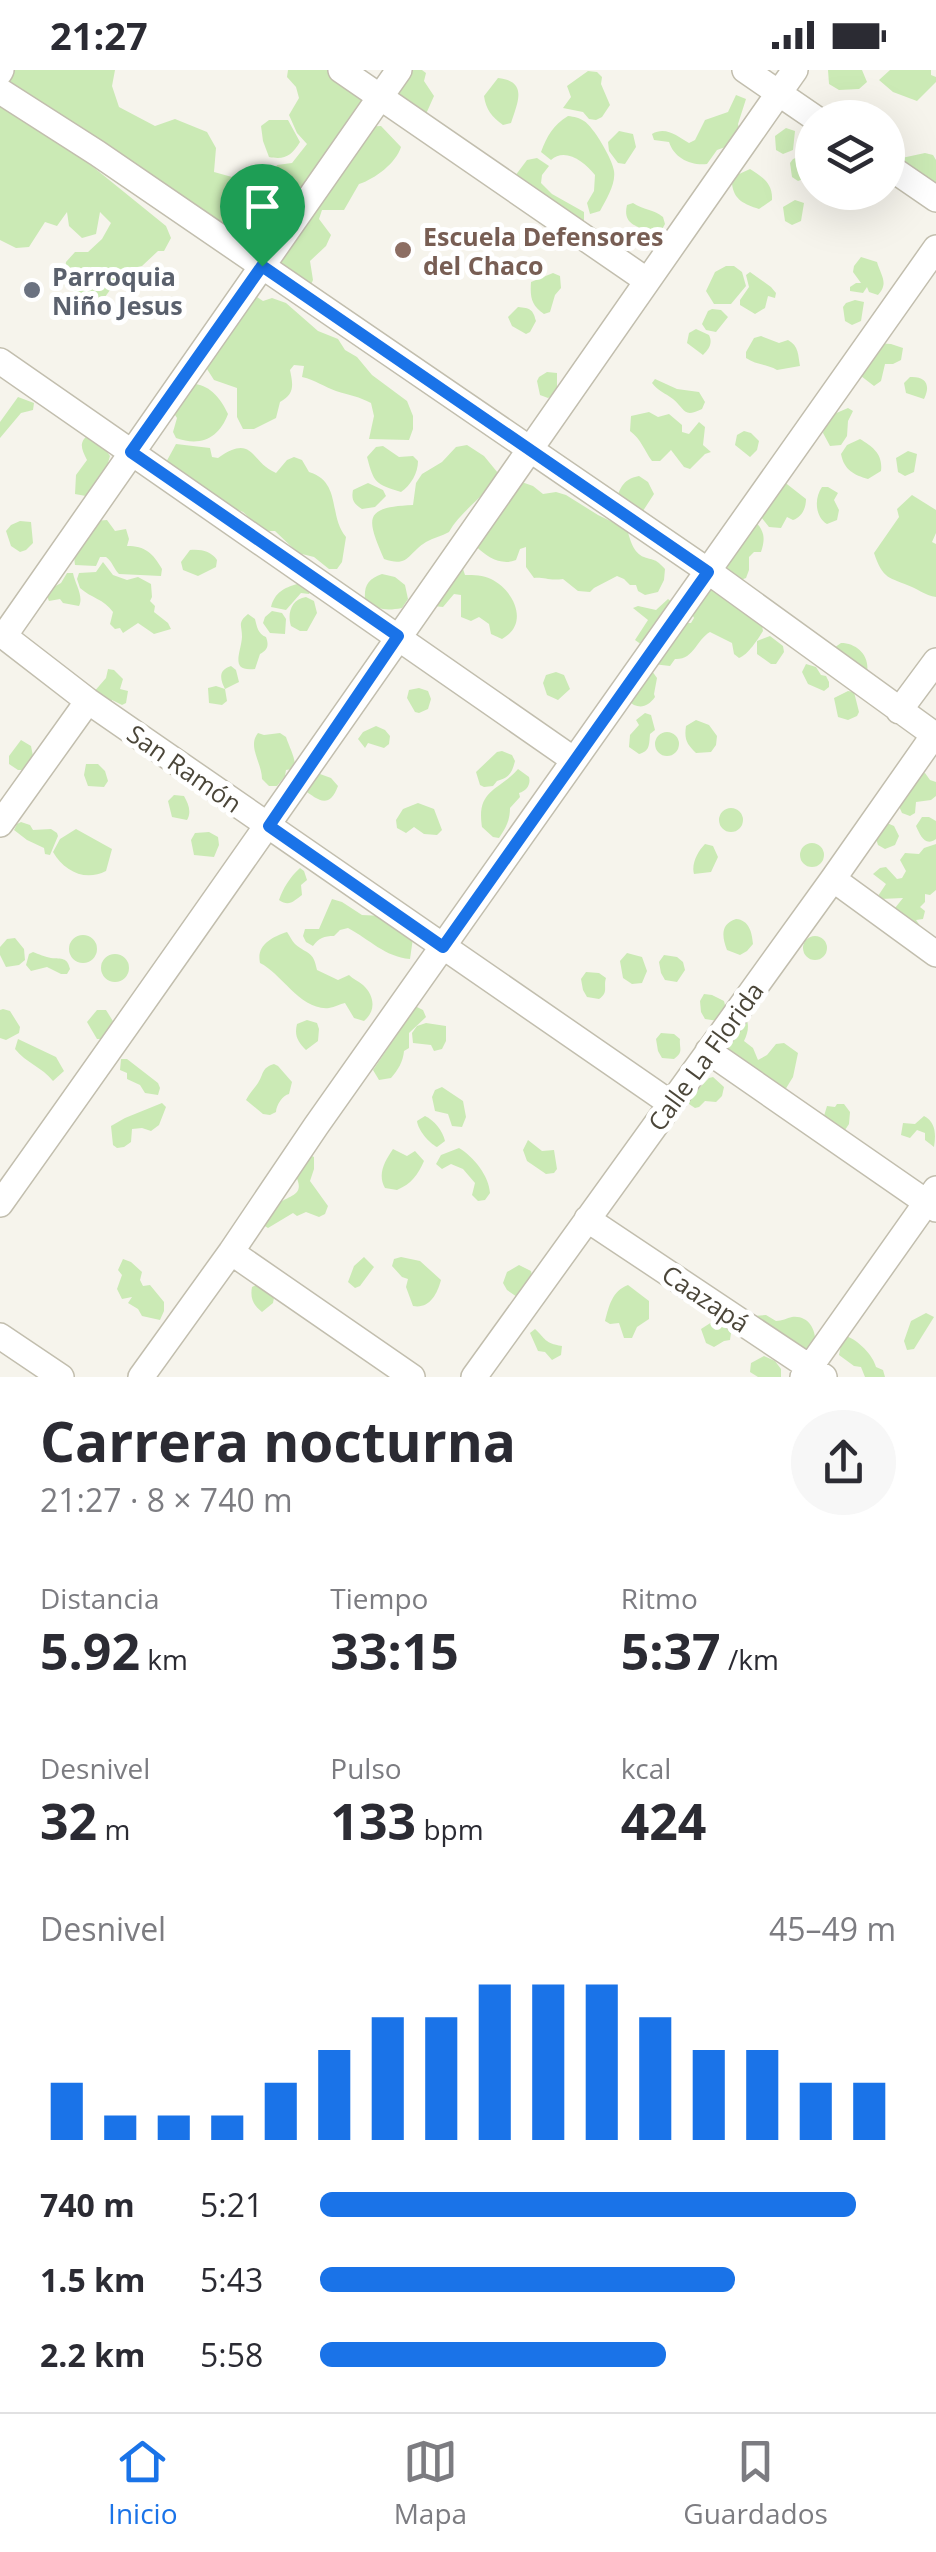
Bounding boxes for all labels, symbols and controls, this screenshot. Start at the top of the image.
text: 21:27 [50,9,148,61]
map controls [795,100,905,210]
button: layers [795,100,905,210]
pin [220,164,305,267]
icon: arrive [235,179,290,234]
place label: Escuela Defensores del Chaco [423,219,663,282]
marker: Escuela Defensores del Chaco [392,239,414,261]
place label: Parroquia Niño Jesus [52,259,183,322]
marker: Parroquia Niño Jesus [21,279,43,301]
street label: San Ramón [121,716,249,820]
street label: Calle La Florida [639,975,771,1137]
street label: Caazapá [656,1256,756,1340]
text: Carrera nocturna [40,1403,516,1478]
button: share [791,1410,896,1515]
text: 21:27 · 8 × 740 m [40,1478,293,1521]
text: Distancia [40,1579,159,1617]
text: Tiempo [330,1579,428,1617]
text: Ritmo [621,1579,698,1617]
text: 5.92 [40,1617,140,1685]
text: 33:15 [330,1617,459,1685]
text: 5:37 [621,1617,721,1685]
text: km [140,1640,188,1678]
text: /km [721,1640,779,1678]
text: Desnivel [40,1749,150,1787]
text: Pulso [330,1749,402,1787]
text: kcal [621,1749,671,1787]
text: 32 [40,1787,97,1855]
text: 133 [330,1787,416,1855]
text: 424 [621,1787,706,1855]
text: m [97,1810,130,1848]
text: bpm [416,1810,484,1848]
text: Desnivel [40,1907,166,1950]
text: 45–49 m [769,1907,896,1950]
text: 740 m [40,2183,135,2226]
text: 5:21 [200,2183,263,2226]
text: 1.5 km [40,2258,145,2301]
text: 5:43 [200,2258,263,2301]
text: 2.2 km [40,2333,145,2376]
text: 5:58 [200,2333,263,2376]
tab: Inicio [108,2434,177,2532]
tab: Mapa [394,2434,467,2532]
tab: Guardados [683,2434,828,2532]

